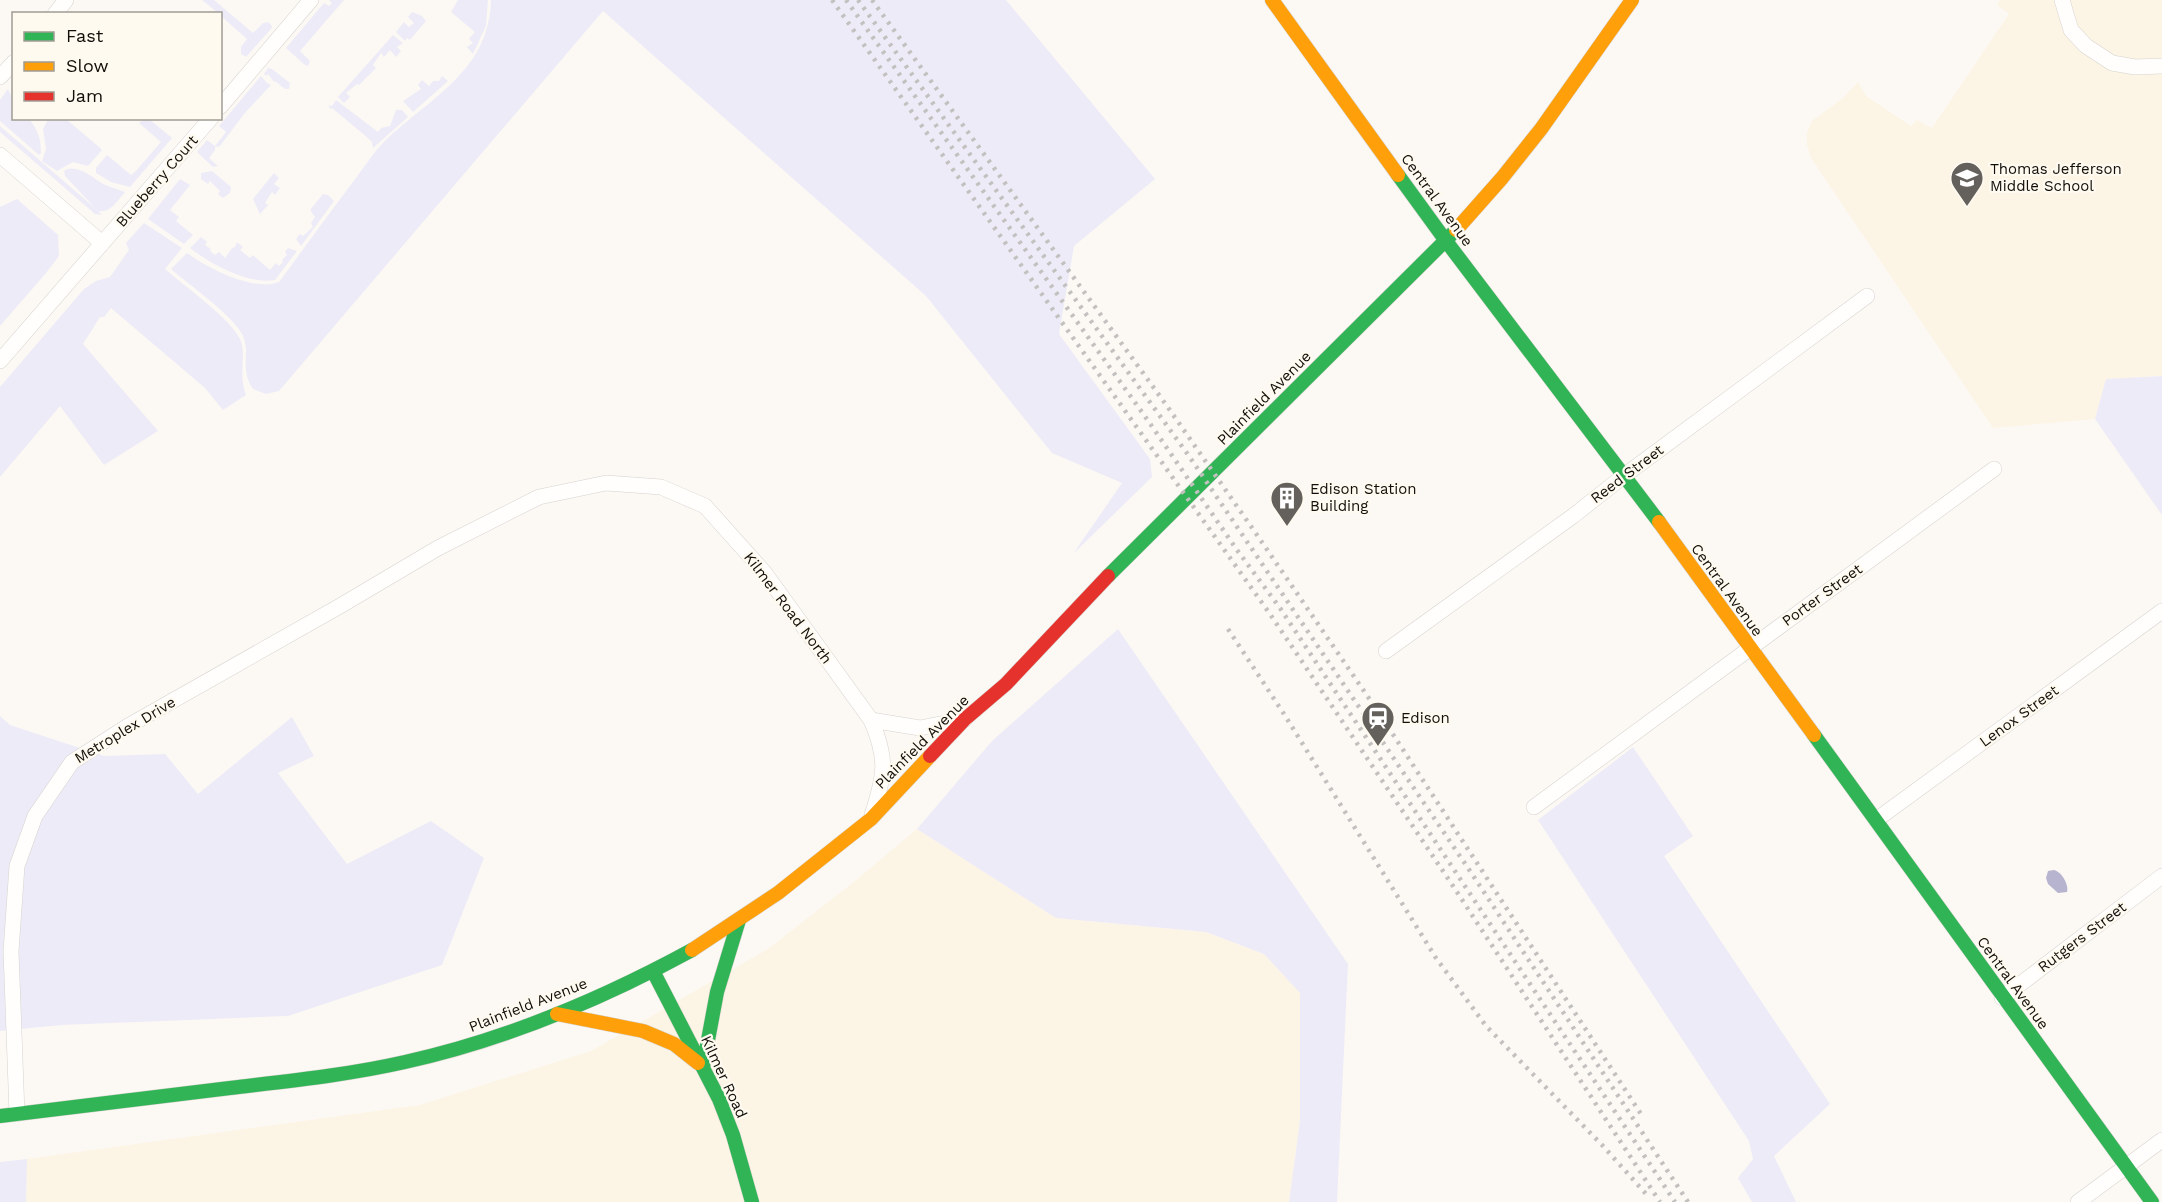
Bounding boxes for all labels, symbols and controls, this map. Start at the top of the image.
legend [12,12,222,120]
text: Fast [66,25,104,46]
text: Slow [66,55,109,76]
text: Jam [66,85,103,106]
street label: Blueberry Court [112,131,202,231]
street label: Central Avenue [1397,150,1477,250]
school or university icon: Thomas Jefferson Middle School [1949,160,1985,207]
place label: Thomas Jefferson Middle School [1990,160,2122,195]
street label: Plainfield Avenue [1213,347,1315,449]
street label: Reed Street [1587,440,1668,507]
building icon: Edison Station Building [1269,480,1305,527]
place label: Edison Station Building [1310,480,1417,515]
street label: Central Avenue [1687,540,1767,640]
street label: Kilmer Road North [740,549,836,667]
street label: Porter Street [1778,559,1866,630]
street label: Lenox Street [1976,681,2063,751]
street label: Plainfield Avenue [871,691,973,793]
street label: Metroplex Drive [71,693,179,767]
station icon: Edison [1360,700,1396,747]
place label: Edison [1401,709,1450,727]
street label: Rutgers Street [2034,898,2130,976]
street label: Central Avenue [1973,933,2053,1033]
street label: Plainfield Avenue [466,974,590,1036]
street label: Kilmer Road [697,1033,751,1121]

